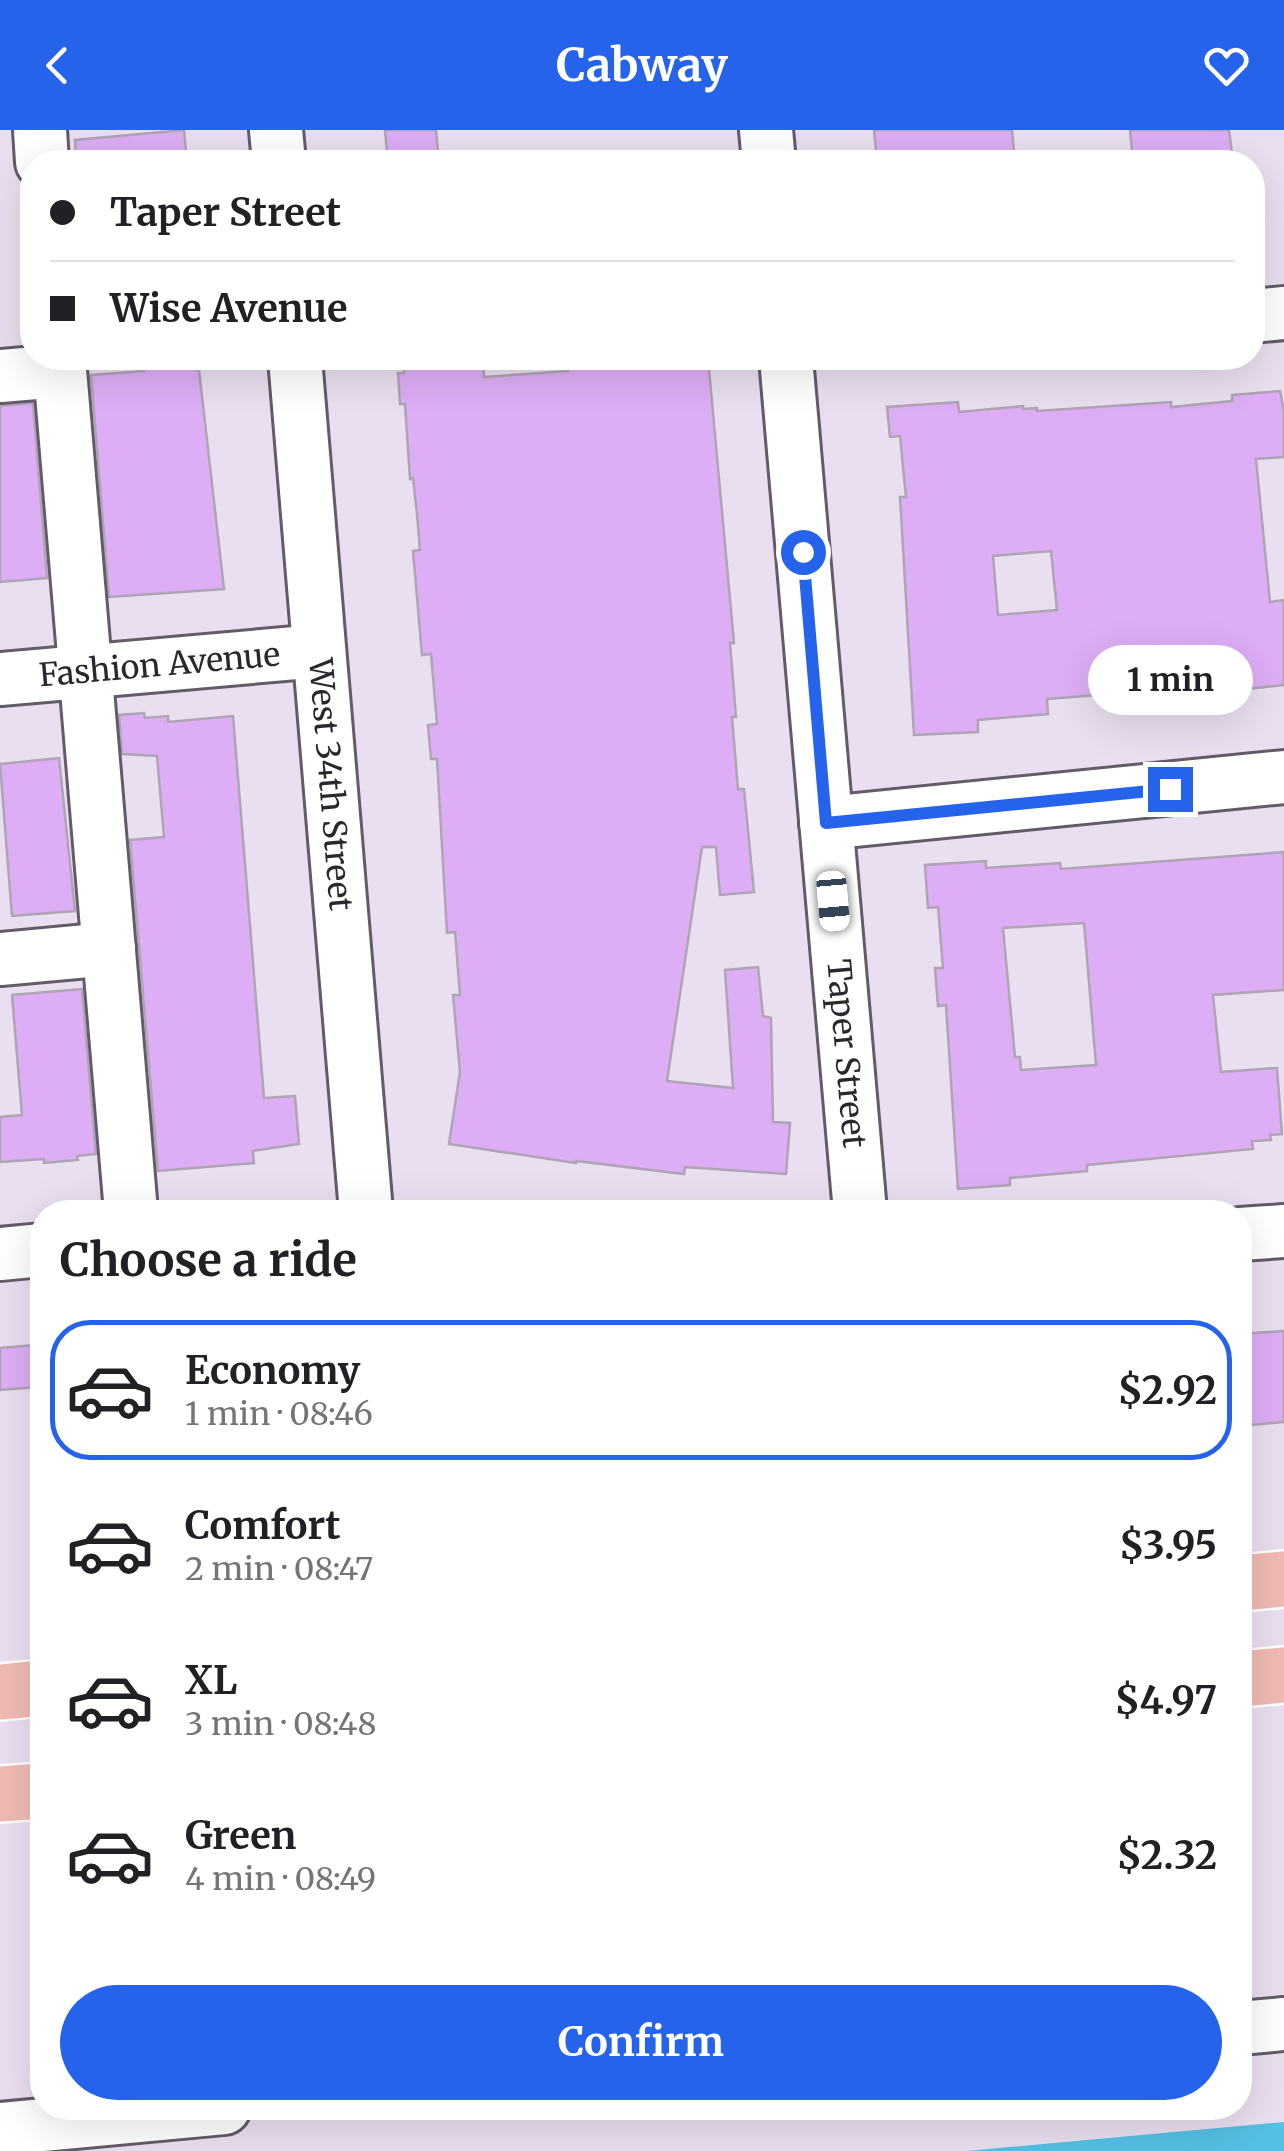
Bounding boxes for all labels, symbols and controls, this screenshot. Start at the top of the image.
text: Cabway [556,37,728,93]
icon: back [30,38,85,93]
icon: heart [1199,38,1254,93]
text: Taper Street [110,189,341,236]
text: Wise Avenue [110,285,348,332]
route start [781,530,826,575]
street label: Fashion Avenue [37,635,282,696]
callout: 1 min [1088,644,1252,714]
street label: West 34th Street [300,656,361,913]
text: 1 min [1127,660,1214,700]
route end [1148,767,1193,812]
car [815,870,851,932]
street label: Taper Street [818,957,874,1150]
text: Choose a ride [60,1232,357,1288]
icon: car [65,1345,155,1435]
text: Economy [185,1347,360,1394]
text: $2.92 [1117,1367,1217,1414]
text: 1 min · 08:46 [185,1394,373,1434]
icon: car [65,1500,155,1590]
text: Comfort [185,1502,341,1549]
text: $3.95 [1119,1522,1217,1569]
text: 2 min · 08:47 [185,1549,373,1589]
icon: car [65,1655,155,1745]
text: XL [185,1657,237,1704]
text: $4.97 [1115,1677,1217,1724]
text: 3 min · 08:48 [185,1704,377,1744]
icon: car [65,1810,155,1900]
text: Green [185,1812,296,1859]
text: $2.32 [1116,1832,1217,1879]
text: 4 min · 08:49 [185,1859,376,1899]
button: Confirm [60,1985,1222,2100]

